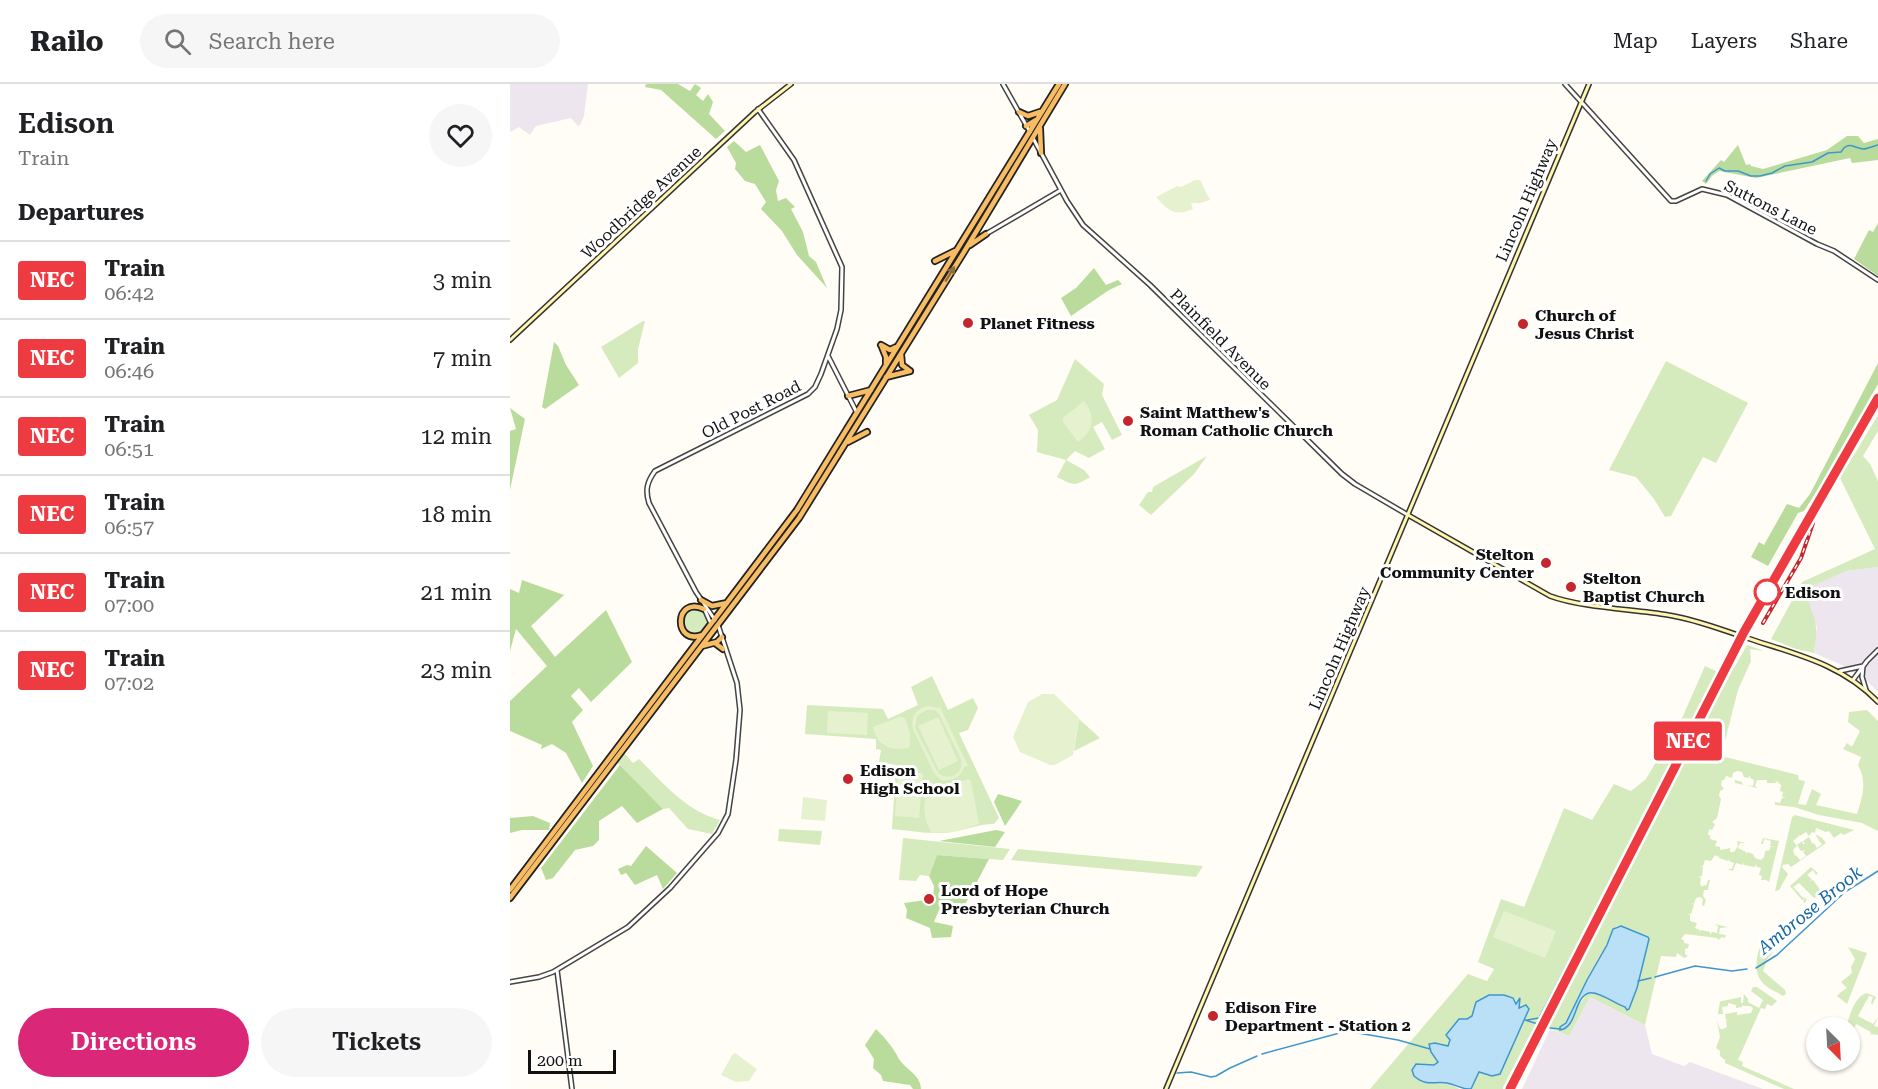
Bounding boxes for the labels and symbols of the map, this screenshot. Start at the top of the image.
street label: Lincoln Highway [1492,135,1561,265]
street label: Woodbridge Avenue [578,142,705,263]
street label: Suttons Lane [1721,176,1821,239]
one-way arrow [944,266,955,282]
street label: Plainfield Avenue [1166,285,1275,394]
place label: Church of Jesus Christ [1535,306,1635,343]
place label: Planet Fitness [980,314,1095,333]
marker: Planet Fitness [961,316,975,330]
marker: Church of Jesus Christ [1516,317,1530,331]
street label: Old Post Road [699,376,804,443]
place label: Saint Matthew's Roman Catholic Church [1140,403,1333,440]
marker: Saint Matthew's Roman Catholic Church [1121,414,1135,428]
place label: Stelton Community Center [1380,545,1534,582]
marker: Stelton Community Center [1539,556,1553,570]
place label: Stelton Baptist Church [1583,569,1705,606]
marker: Edison [1754,579,1780,605]
marker: Stelton Baptist Church [1564,580,1578,594]
street label: Lincoln Highway [1305,583,1374,713]
place label: Edison [1785,583,1841,602]
line badge: NEC [1654,722,1722,760]
place label: Edison High School [860,761,960,798]
marker: Edison High School [841,772,855,786]
water label: Ambrose Brook [1753,861,1866,959]
place label: Lord of Hope Presbyterian Church [941,881,1110,918]
marker: Lord of Hope Presbyterian Church [922,892,936,906]
place label: Edison Fire Department - Station 2 [1225,998,1411,1035]
marker: Edison Fire Department - Station 2 [1206,1009,1220,1023]
north arrow [1806,1017,1860,1071]
scale bar [528,1047,616,1074]

